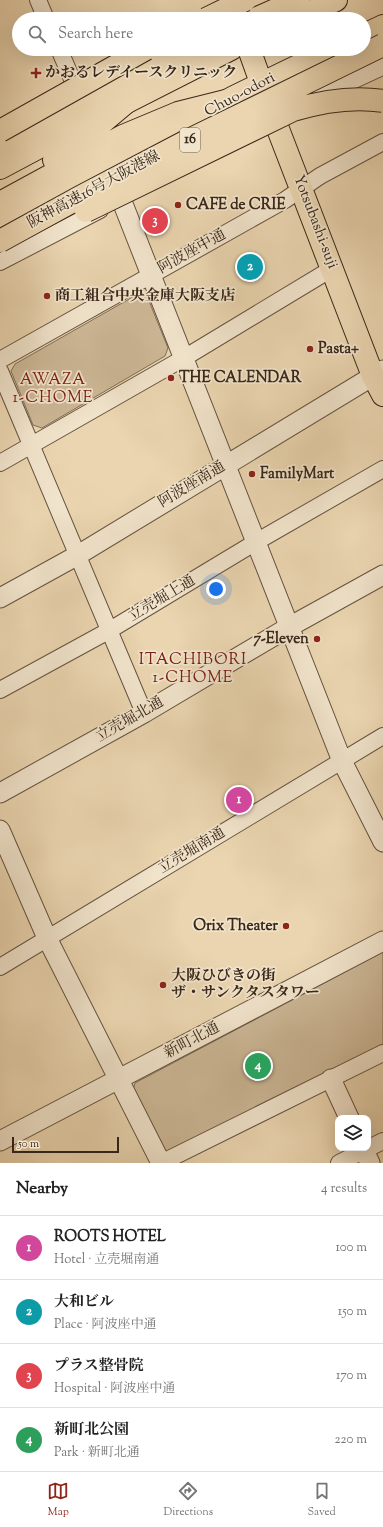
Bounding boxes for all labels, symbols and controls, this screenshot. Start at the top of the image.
search box [12,12,371,56]
icon: search [26,23,48,45]
text: Search here [58,24,133,45]
place label: かおるレデイースクリニック [45,63,237,84]
marker: かおるレデイースクリニック [30,67,42,79]
street label: Chuo-odori [201,68,279,122]
road number: 16 [180,128,200,152]
street label: 阪神高速16号大阪港線 [24,146,164,234]
street label: Yotsubashi-suji [287,172,343,272]
place label: CAFE de CRIE [186,195,286,216]
marker: CAFE de CRIE [173,200,183,210]
pin: 3 [142,206,168,236]
street label: 阿波座中通 [154,225,230,279]
pin: 2 [237,252,263,282]
place label: 商工組合中央金庫大阪支店 [55,286,235,307]
marker: 商工組合中央金庫大阪支店 [42,291,52,301]
place label: Pasta+ [318,339,359,360]
marker: Pasta+ [305,344,315,354]
place label: THE CALENDAR [179,368,302,389]
district label: AWAZA 1-CHOME [12,369,94,410]
marker: THE CALENDAR [166,373,176,383]
street label: 阿波座南通 [154,457,230,513]
place label: FamilyMart [260,464,335,485]
marker: FamilyMart [247,469,257,479]
street label: 立売堀上通 [124,571,200,627]
your location [206,579,226,599]
place label: 7-Eleven [254,629,309,650]
marker: 7-Eleven [312,634,322,644]
district label: ITACHIBORI 1-CHOME [139,649,247,690]
street label: 立売堀北通 [92,692,168,748]
pin: 1 [226,785,252,815]
street label: 立売堀南通 [154,823,230,879]
place label: Orix Theater [193,916,278,937]
marker: Orix Theater [281,921,291,931]
place label: 大阪ひびきの街 ザ・サンクタスタワー [171,966,320,1004]
marker: 大阪ひびきの街 ザ・サンクタスタワー [158,980,168,990]
street label: 新町北通 [161,1018,223,1064]
pin: 4 [245,1051,271,1081]
map controls [335,1115,371,1151]
button: layers [335,1115,371,1151]
scale bar [12,1135,119,1154]
text: 50 m [18,1136,39,1152]
text: Nearby [16,1177,68,1201]
text: 4 results [321,1180,367,1198]
text: ROOTS HOTEL [54,1227,166,1248]
text: 1 [27,1239,31,1257]
text: 100 m [335,1239,367,1257]
text: Hotel · 立売堀南通 [54,1251,159,1269]
text: 大和ビル [54,1292,114,1313]
text: 2 [26,1303,32,1321]
text: 150 m [338,1303,367,1321]
text: Place · 阿波座中通 [54,1316,157,1334]
text: プラス整骨院 [54,1356,144,1377]
text: 3 [26,1367,32,1385]
text: 170 m [336,1367,367,1385]
text: Hospital · 阿波座中通 [54,1380,175,1398]
text: 新町北公園 [54,1420,129,1441]
text: 4 [26,1431,32,1449]
text: 220 m [334,1431,367,1449]
text: Park · 新町北通 [54,1444,140,1462]
tab: Map [47,1480,69,1520]
tab: Directions [164,1480,213,1520]
tab: Saved [308,1480,336,1520]

